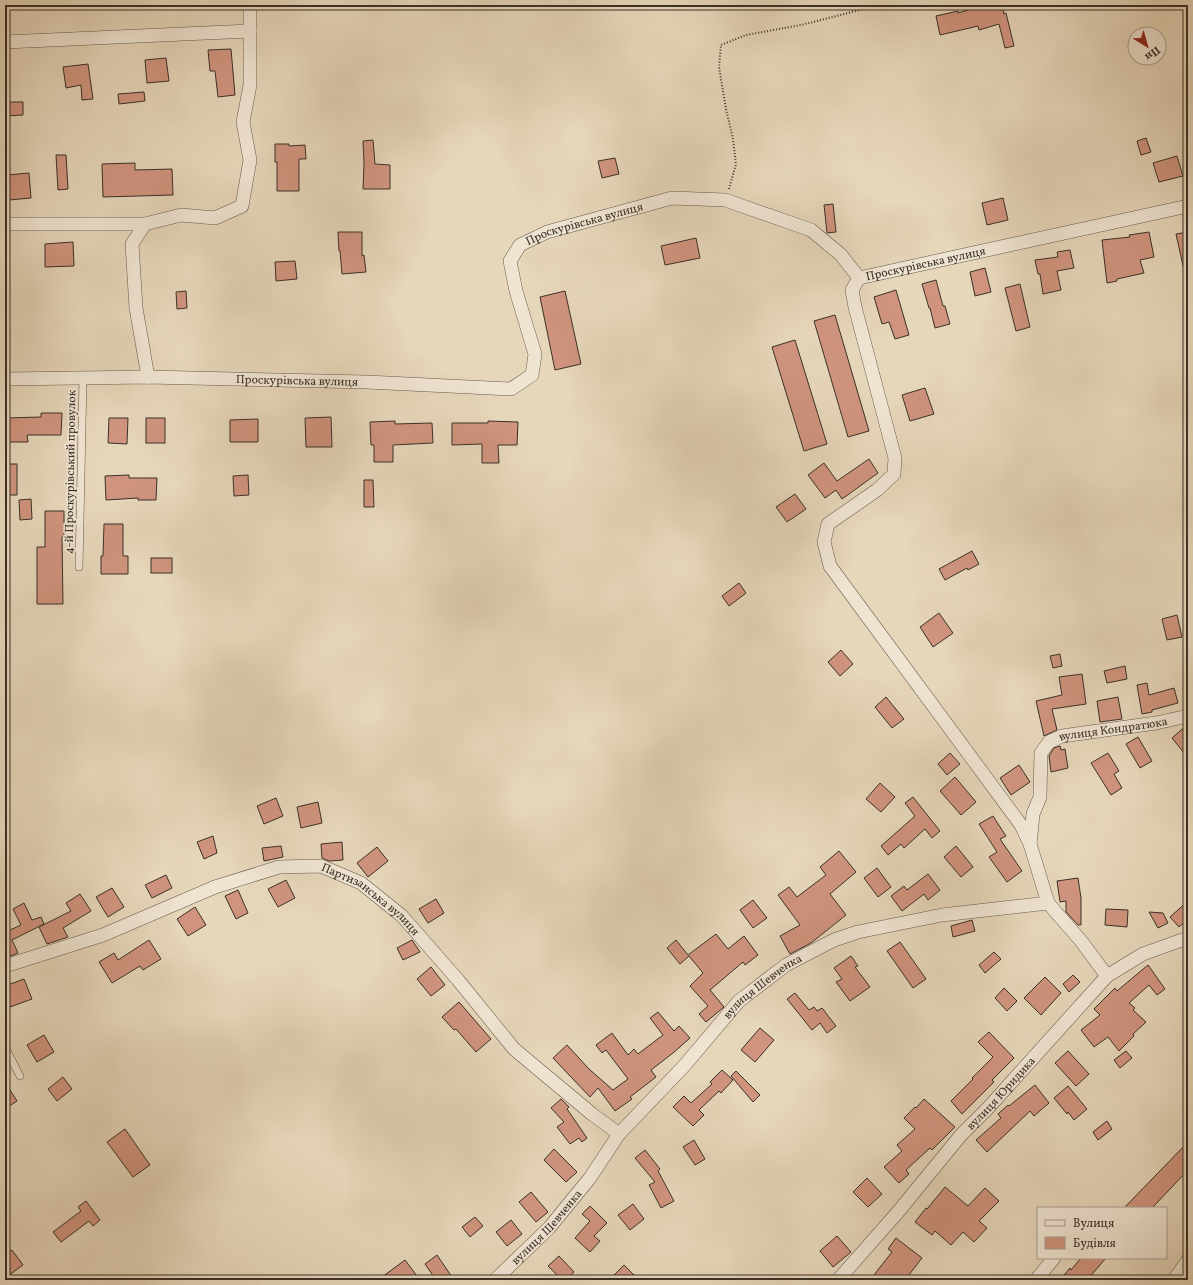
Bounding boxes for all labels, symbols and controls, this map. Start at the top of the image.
north arrow [1127,26,1167,66]
text: Пн [1141,42,1163,63]
street label: Проскурівська вулиця [523,199,645,250]
street label: Проскурівська вулиця [864,244,987,285]
street label: Проскурівська вулиця [236,372,358,391]
street label: 4-й Проскурівський провулок [62,389,80,554]
street label: вулиця Кондратюка [1056,714,1169,746]
street label: Партизанська вулиця [318,860,423,940]
street label: вулиця Шевченка [720,951,805,1023]
street label: вулиця Юридика [963,1054,1040,1134]
street label: вулиця Шевченка [508,1187,586,1269]
legend [1037,1207,1167,1259]
text: Вулиця [1073,1216,1114,1232]
text: Будівля [1073,1236,1116,1252]

